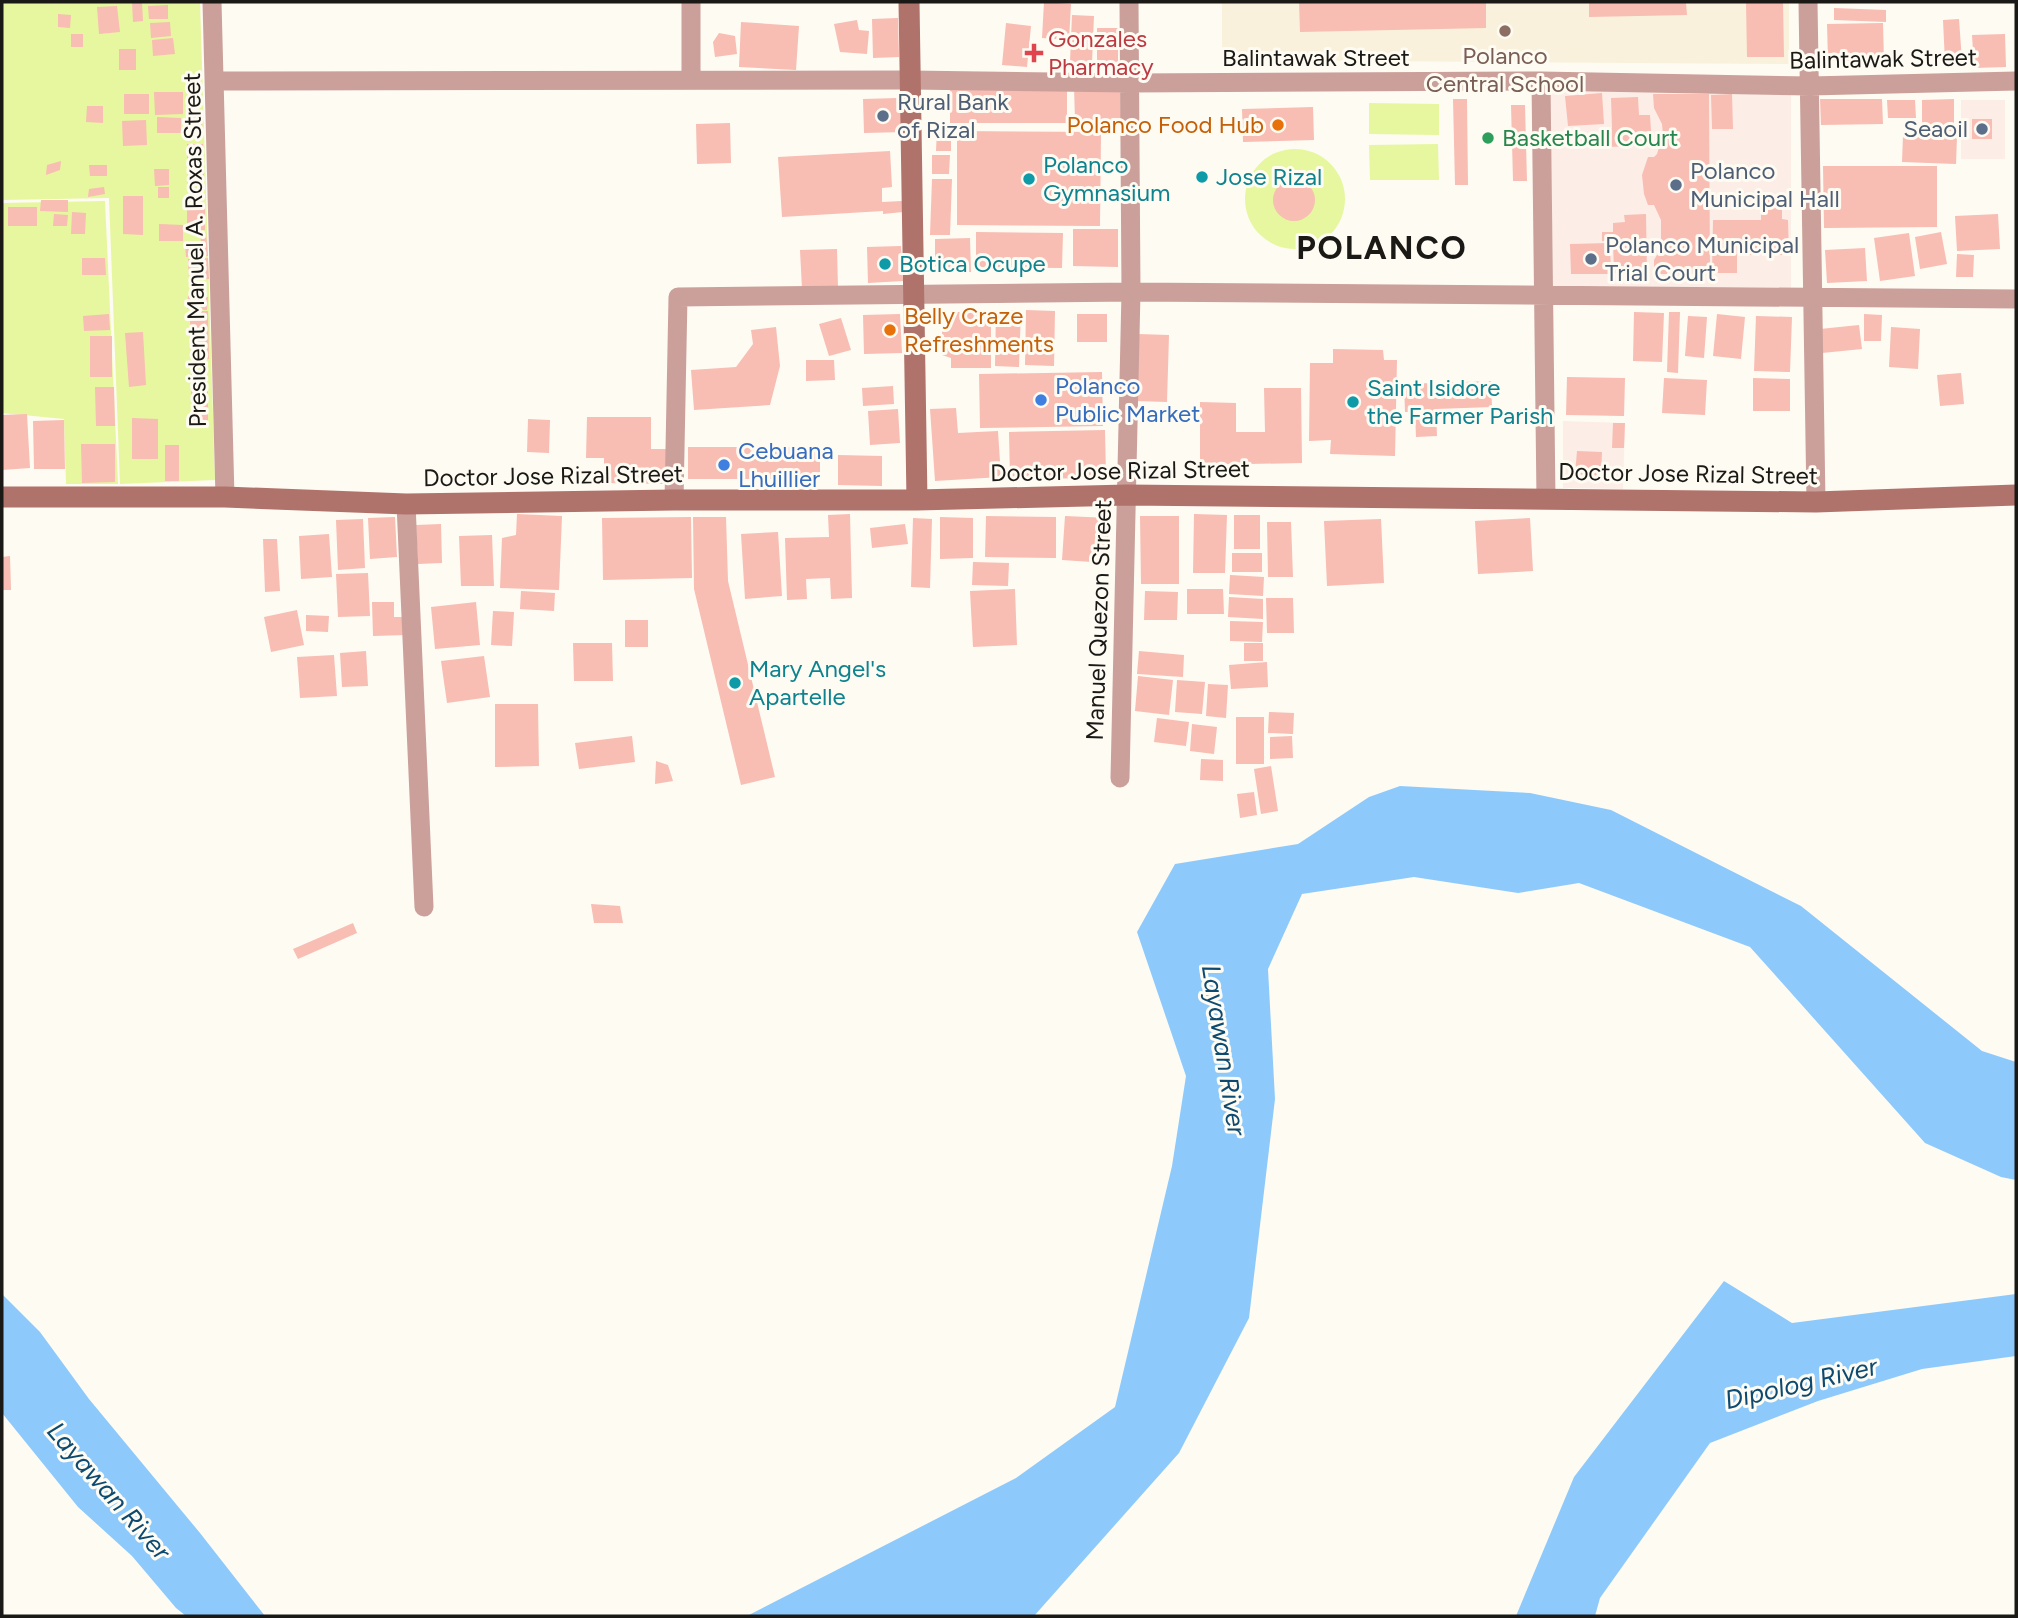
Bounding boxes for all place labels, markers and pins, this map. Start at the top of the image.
marker: Polanco Central School [1497,23,1513,39]
place label: Gonzales Pharmacy [1048,24,1154,81]
place label: Polanco Central School [1426,41,1584,98]
marker: Gonzales Pharmacy [1026,45,1042,61]
place label: Rural Bank of Rizal [897,87,1009,144]
marker: Rural Bank of Rizal [875,108,891,124]
place label: Polanco Food Hub [1066,110,1264,139]
place label: Seaoil [1903,114,1968,143]
marker: Polanco Food Hub [1270,117,1286,133]
marker: Seaoil [1974,121,1990,137]
place label: Basketball Court [1502,123,1678,152]
marker: Basketball Court [1480,130,1496,146]
place label: Polanco Gymnasium [1043,150,1171,207]
place label: Polanco Municipal Hall [1690,156,1840,213]
place label: Jose Rizal [1216,162,1322,191]
marker: Jose Rizal [1194,169,1210,185]
marker: Polanco Gymnasium [1021,171,1037,187]
marker: Polanco Municipal Hall [1668,177,1684,193]
place label: Polanco Municipal Trial Court [1605,230,1799,287]
place label: Botica Ocupe [899,249,1046,278]
marker: Polanco Municipal Trial Court [1583,251,1599,267]
marker: Botica Ocupe [877,256,893,272]
place label: Belly Craze Refreshments [904,301,1054,358]
marker: Belly Craze Refreshments [882,322,898,338]
place label: Polanco Public Market [1055,371,1200,428]
place label: Saint Isidore the Farmer Parish [1367,373,1553,430]
marker: Polanco Public Market [1033,392,1049,408]
marker: Saint Isidore the Farmer Parish [1345,394,1361,410]
place label: Cebuana Lhuillier [738,436,834,493]
marker: Cebuana Lhuillier [716,457,732,473]
place label: Mary Angel's Apartelle [749,654,886,711]
marker: Mary Angel's Apartelle [727,675,743,691]

